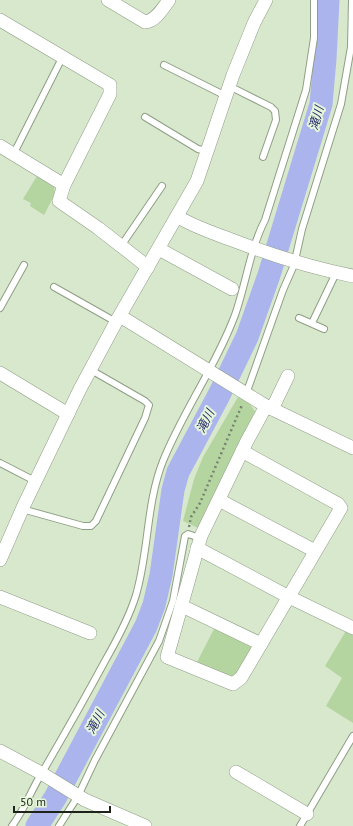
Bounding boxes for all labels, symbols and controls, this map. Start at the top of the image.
water label: 滝川 [305,102,327,132]
water label: 滝川 [193,405,218,435]
water label: 滝川 [83,706,108,736]
scale bar [14,788,110,814]
text: 50 m [20,794,46,809]

